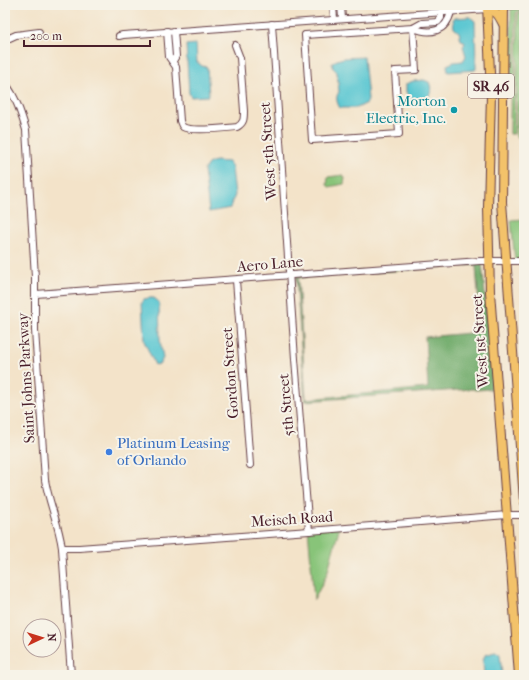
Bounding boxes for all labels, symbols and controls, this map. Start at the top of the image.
scale bar [24,22,150,48]
text: 200 m [30,29,62,43]
road number: SR 46 [468,74,514,98]
place label: Morton Electric, Inc. [366,92,446,127]
street label: West 5th Street [256,101,280,202]
marker: Morton Electric, Inc. [449,105,459,115]
street label: Aero Lane [235,252,304,276]
street label: West 1st Street [468,293,492,390]
street label: Saint Johns Parkway [14,311,38,444]
street label: Gordon Street [218,326,242,419]
street label: 5th Street [274,372,298,437]
place label: Platinum Leasing of Orlando [117,434,231,469]
marker: Platinum Leasing of Orlando [104,447,114,457]
street label: Meisch Road [250,507,335,531]
north arrow [22,618,62,658]
text: N [45,633,58,643]

